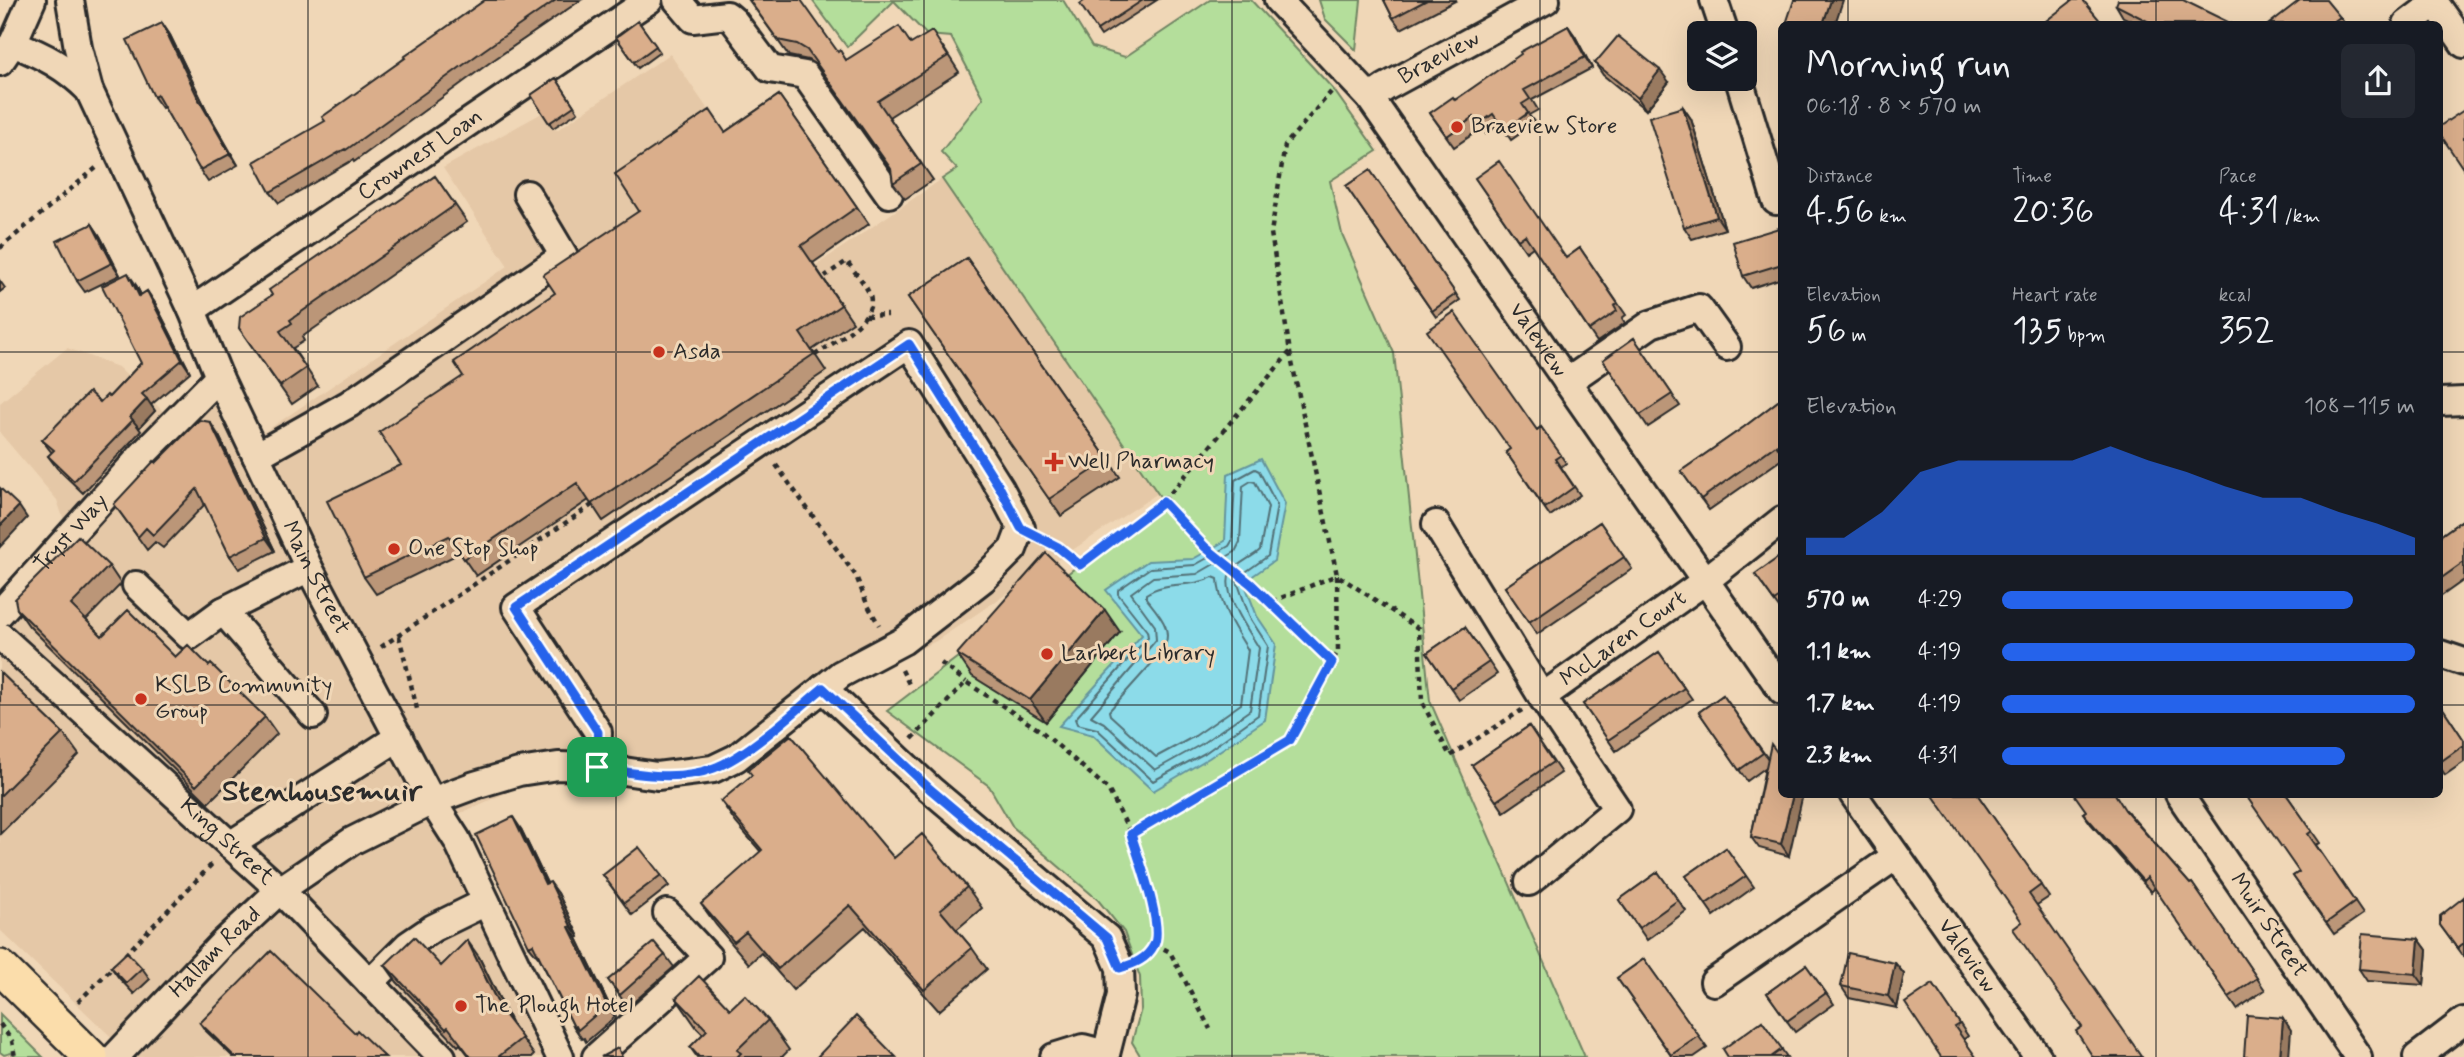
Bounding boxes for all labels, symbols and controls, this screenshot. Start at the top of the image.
map controls [1687,21,1757,91]
button: layers [1687,21,1757,91]
street label: Braeview [1393,24,1485,92]
text: Morning run [1806,41,2011,90]
button: share [2341,44,2415,118]
text: 06:18 · 8 × 570 m [1806,92,1981,122]
street label: Crownest Loan [352,102,489,208]
place label: Braeview Store [1471,112,1617,142]
marker: Braeview Store [1449,119,1465,135]
text: Distance [1806,164,1873,189]
text: Time [2012,164,2052,189]
text: Pace [2219,164,2256,189]
text: 4.56 [1806,189,1874,235]
text: 20:36 [2012,189,2094,235]
text: 4:31 [2219,189,2279,235]
text: km [1874,204,1907,229]
text: /km [2279,204,2320,229]
text: Elevation [1806,283,1881,308]
text: Heart rate [2012,283,2098,308]
text: kcal [2219,283,2251,308]
street label: Valeview [1502,297,1575,383]
text: 56 [1806,308,1846,354]
text: 135 [2012,308,2062,354]
text: 352 [2219,308,2274,354]
text: m [1846,323,1867,348]
text: bpm [2062,323,2106,348]
place label: Asda [673,337,721,367]
marker: Asda [651,344,667,360]
text: Elevation [1806,392,1897,422]
text: 108–115 m [2304,392,2415,422]
place label: Well Pharmacy [1068,447,1214,477]
marker: Well Pharmacy [1046,454,1062,470]
street label: Tryst Way [28,487,115,580]
street label: Main Street [274,516,357,640]
place label: One Stop Shop [408,534,539,564]
marker: One Stop Shop [386,541,402,557]
street label: McLaren Court [1554,584,1693,694]
text: 570 m [1806,585,1870,615]
text: 4:29 [1918,585,1963,615]
text: 1.1 km [1806,637,1871,667]
text: 4:19 [1918,637,1962,667]
place label: Larbert Library [1061,639,1215,669]
marker: Larbert Library [1039,646,1055,662]
place label: KSLB Community Group [155,671,332,727]
text: 1.7 km [1806,689,1875,719]
text: 4:19 [1918,689,1962,719]
marker: KSLB Community Group [133,691,149,707]
pin [567,737,627,797]
text: 2.3 km [1806,741,1872,771]
text: 4:31 [1918,741,1958,771]
icon: arrive [578,748,616,786]
district label: Stenhousemuir [222,772,423,811]
street label: King Street [173,791,281,893]
street label: Muir Street [2222,867,2315,984]
street label: Hallam Road [163,900,268,1005]
street label: Valeview [1930,913,2004,999]
place label: The Plough Hotel [475,991,633,1023]
marker: The Plough Hotel [453,998,469,1014]

